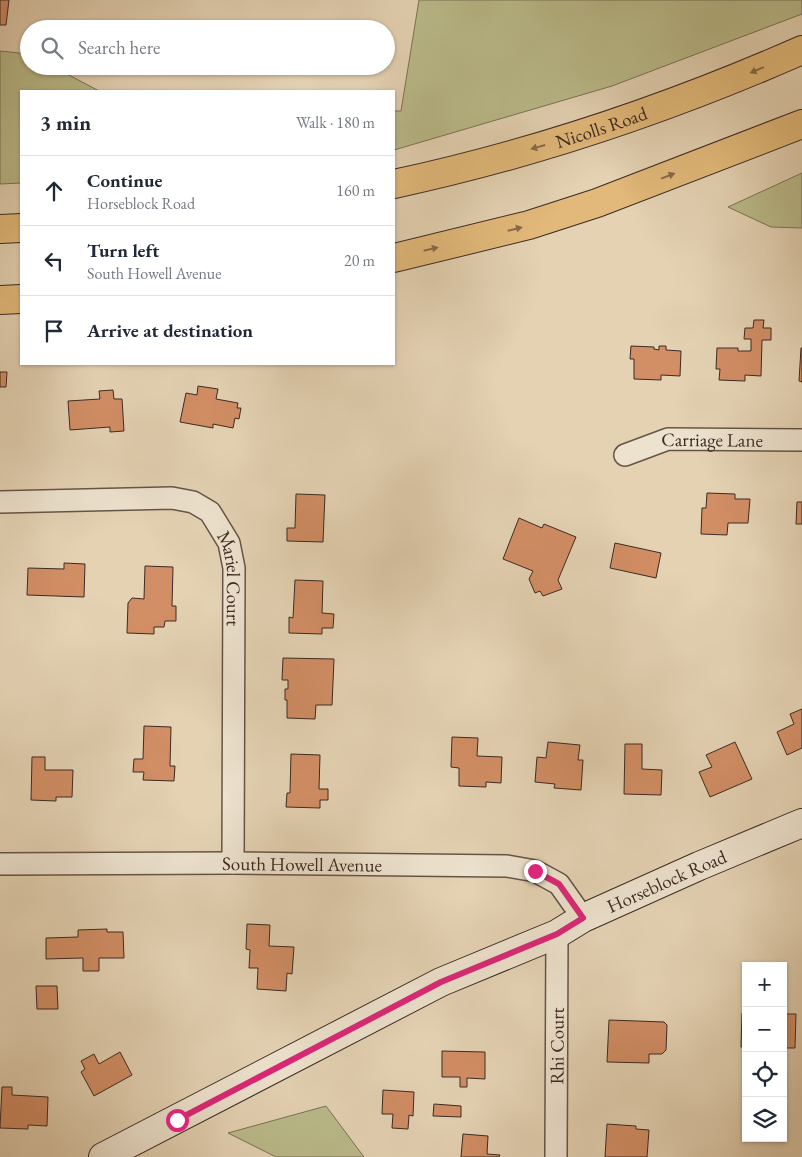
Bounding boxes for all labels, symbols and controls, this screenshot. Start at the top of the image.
search box [20,20,395,75]
icon: search [38,34,66,62]
text: Search here [78,35,160,60]
one-way arrow [750,66,764,74]
street label: Nicolls Road [552,101,651,154]
text: 3 min [40,109,91,136]
text: Walk · 180 m [296,112,375,133]
one-way arrow [531,144,546,152]
text: Continue [87,168,162,193]
one-way arrow [661,172,676,179]
icon: ahead [40,177,68,205]
text: 160 m [336,180,375,201]
text: Horseblock Road [87,193,195,214]
one-way arrow [507,225,522,233]
text: Turn left [87,238,159,263]
one-way arrow [423,245,439,253]
icon: left [40,247,68,275]
text: 20 m [344,250,375,271]
text: South Howell Avenue [87,263,222,284]
icon: arrive [40,317,68,345]
text: Arrive at destination [87,318,253,343]
street label: Carriage Lane [661,427,763,453]
street label: Mariel Court [211,526,246,626]
street label: Horseblock Road [603,844,731,919]
street label: South Howell Avenue [222,851,382,878]
route end [524,860,547,883]
map controls [742,962,787,1142]
button: + [742,962,787,1007]
street label: Rhi Court [544,1007,570,1085]
button: − [742,1007,787,1052]
button: locate [742,1052,787,1097]
button: layers [742,1097,787,1142]
route start [166,1109,189,1132]

